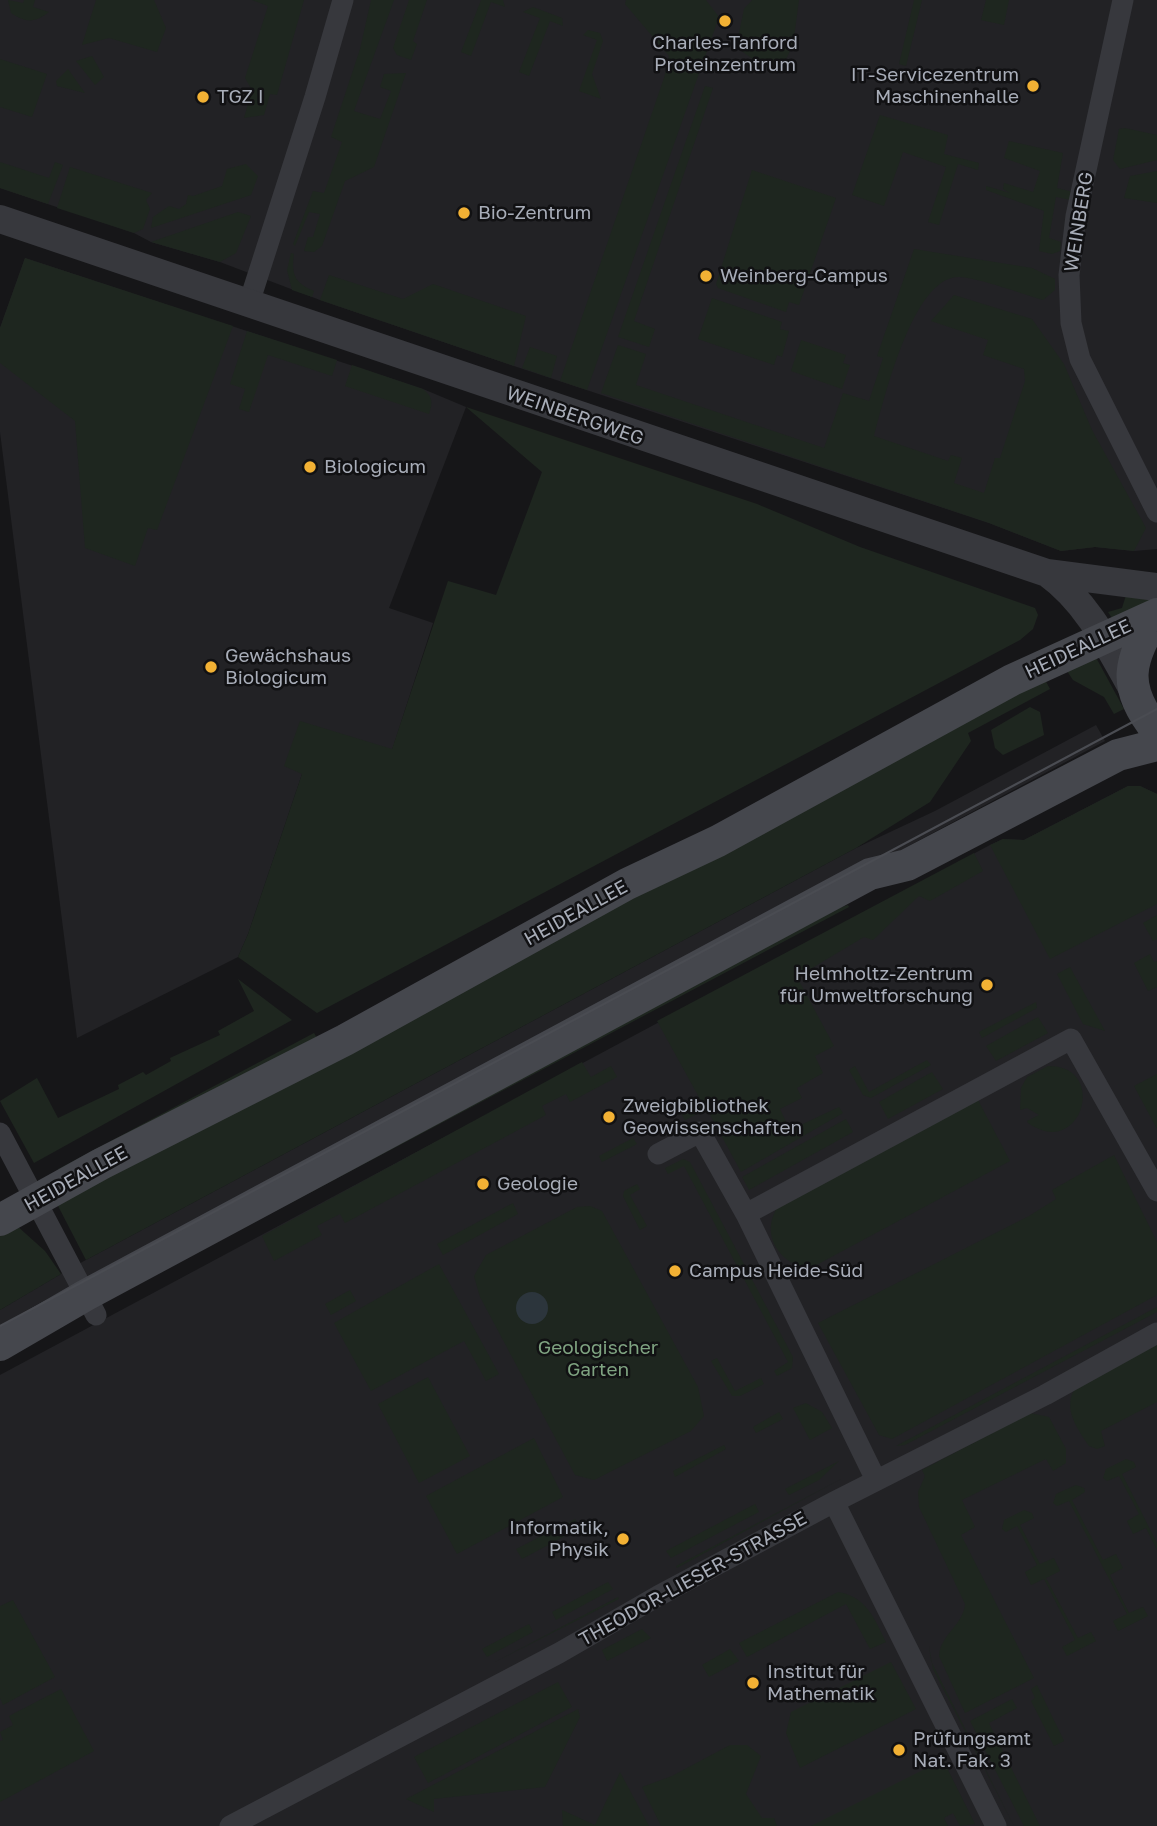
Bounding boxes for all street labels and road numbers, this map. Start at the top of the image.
street label: WEINBERG [1060,170,1098,274]
street label: WEINBERGWEG [503,382,647,450]
street label: HEIDEALLEE [1021,614,1135,684]
street label: HEIDEALLEE [520,875,632,951]
street label: HEIDEALLEE [20,1141,132,1217]
street label: THEODOR-LIESER-STRASSE [575,1507,811,1651]

